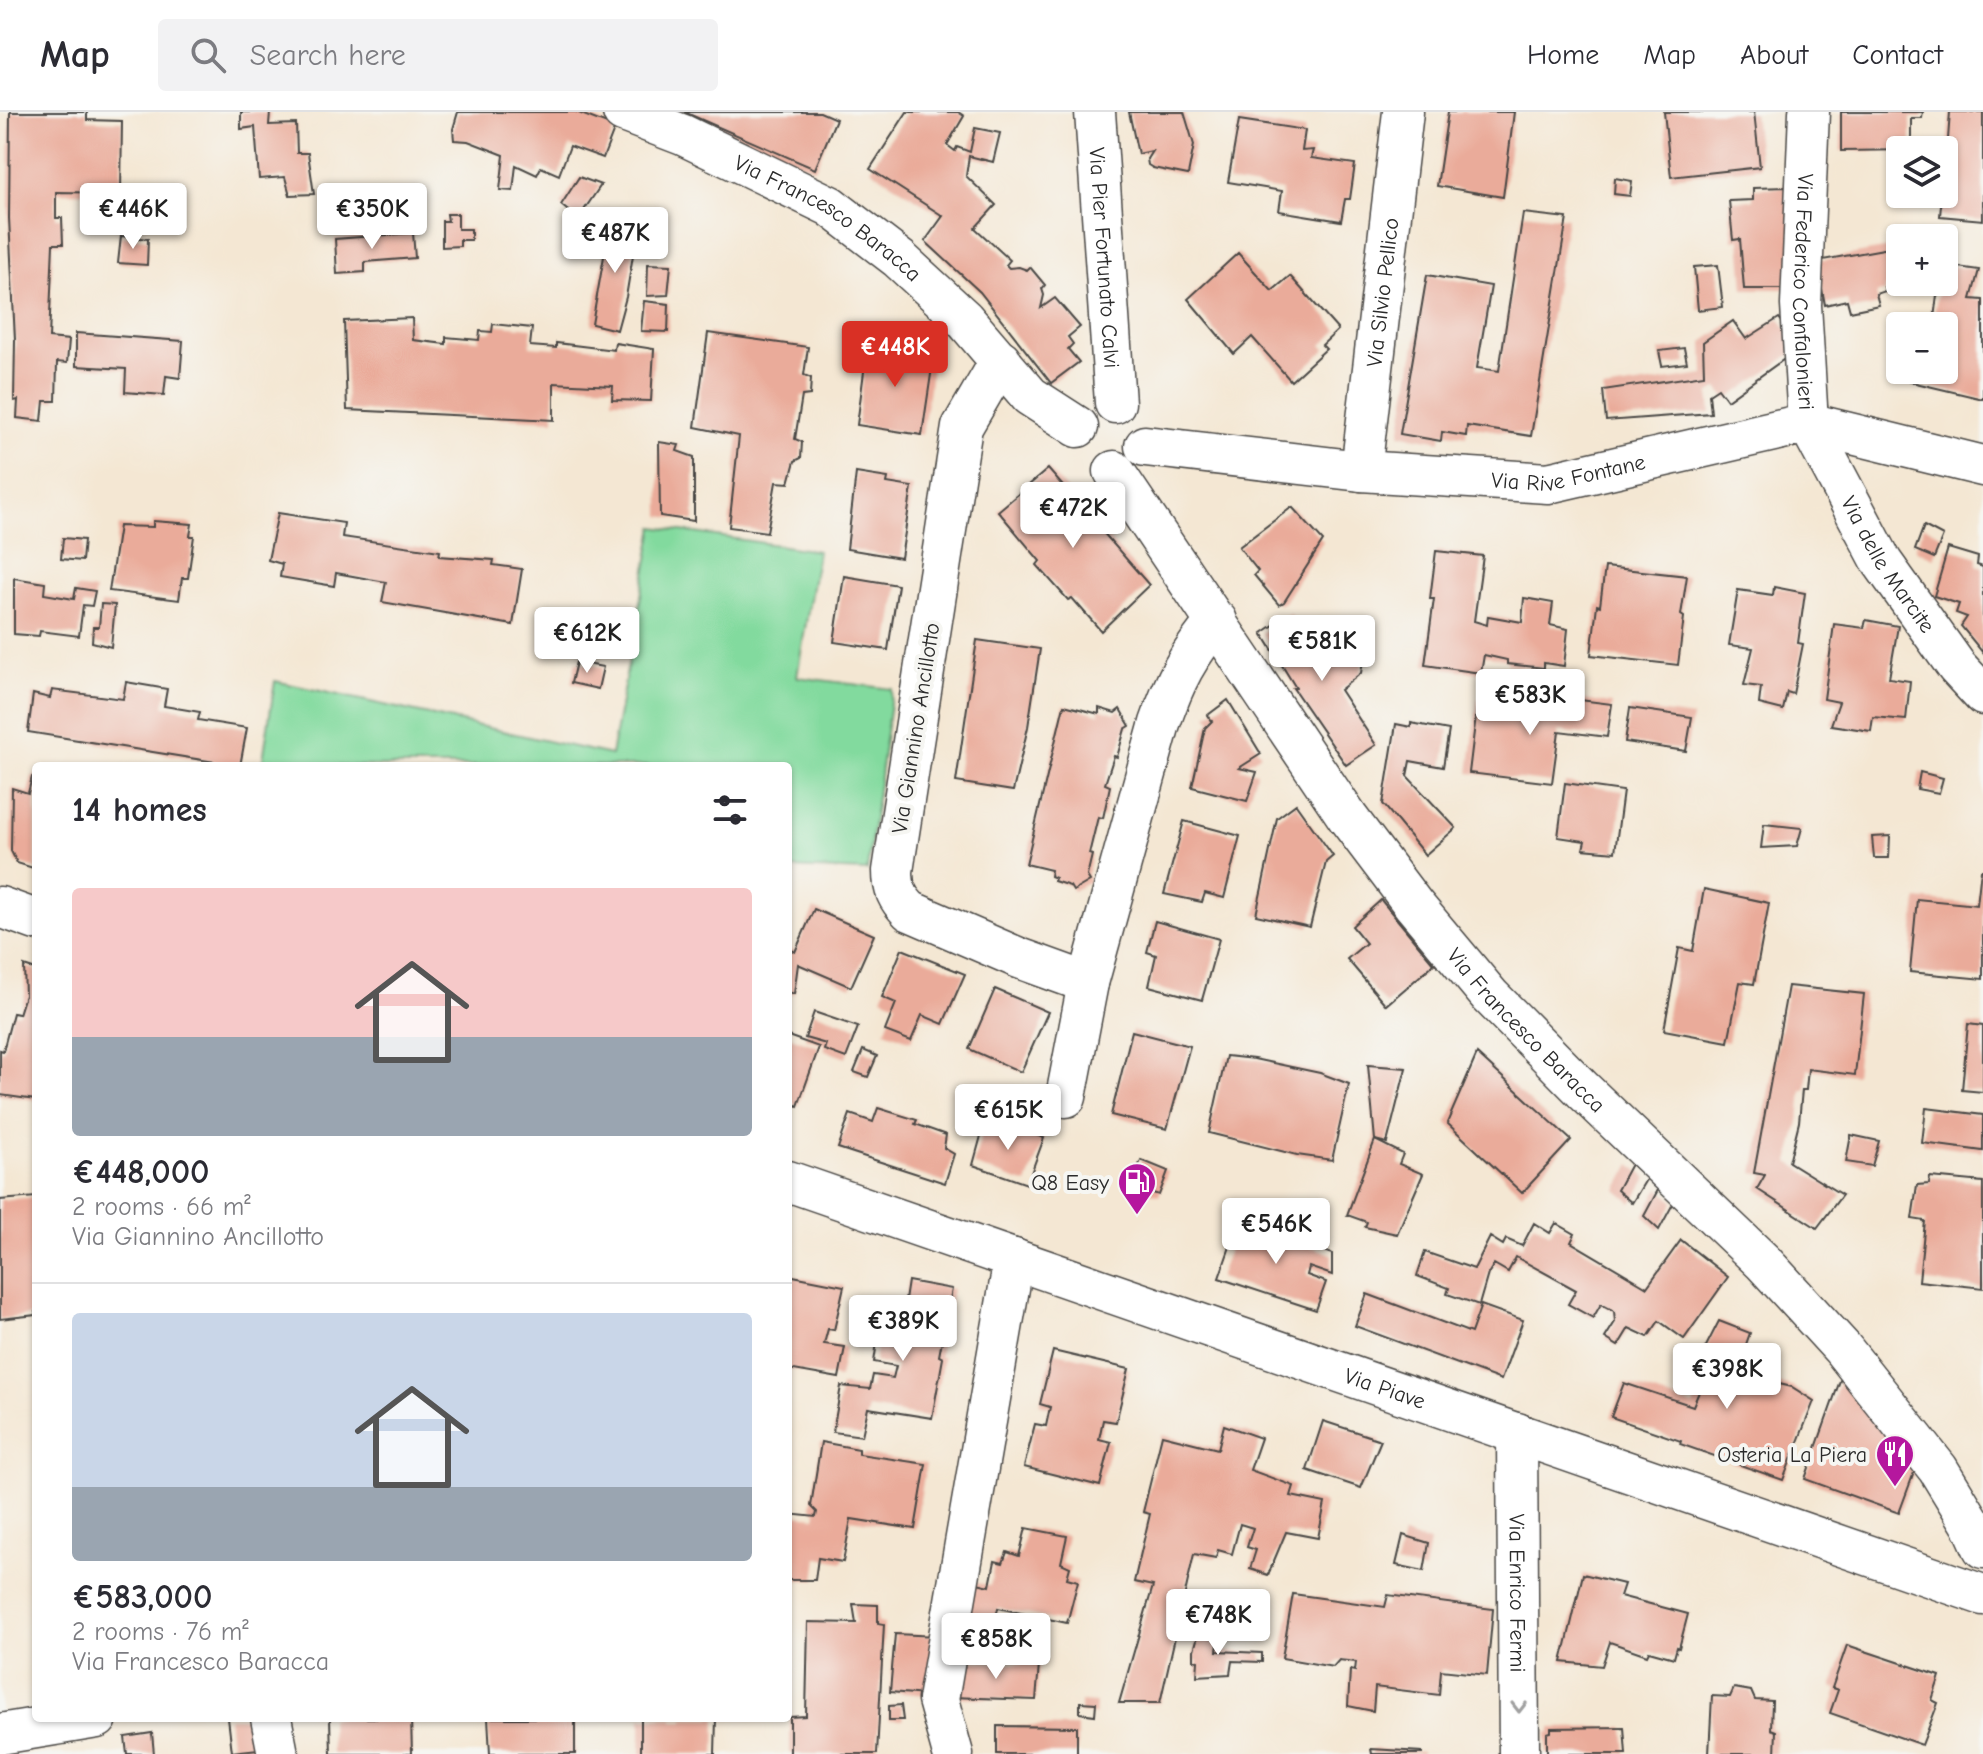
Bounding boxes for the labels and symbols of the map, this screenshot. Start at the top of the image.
street label: Via Pier Fortunato Calvi [1083,146,1125,369]
street label: Via Francesco Baracca [730,150,926,287]
street label: Via Federico Confalonieri [1787,173,1819,411]
pin: €446K [77,183,189,251]
pin: €350K [316,183,428,251]
pin: €487K [559,207,671,275]
street label: Via Silvio Pellico [1361,216,1405,368]
pin: €448K [839,321,951,389]
street label: Via Rive Fontane [1490,449,1648,498]
pin: €472K [1017,482,1129,550]
street label: Via delle Marcite [1835,492,1940,638]
pin: €612K [531,607,643,675]
pin: €581K [1266,615,1378,683]
street label: Via Giannino Ancillotto [886,621,946,836]
pin: €583K [1474,669,1586,737]
street label: Via Francesco Baracca [1441,943,1610,1118]
pin: €615K [952,1084,1064,1152]
fuel station icon: Q8 Easy [1116,1161,1158,1216]
place label: Q8 Easy [1031,1170,1109,1196]
pin: €546K [1220,1198,1332,1266]
pin: €389K [847,1295,959,1363]
pin: €398K [1671,1343,1783,1411]
street label: Via Piave [1341,1363,1429,1415]
restaurant icon: Osteria La Piera [1874,1433,1916,1488]
place label: Osteria La Piera [1717,1442,1867,1468]
street label: Via Enrico Fermi [1504,1514,1530,1672]
pin: €748K [1162,1589,1274,1657]
pin: €858K [940,1613,1052,1681]
one-way arrow [1510,1701,1528,1714]

